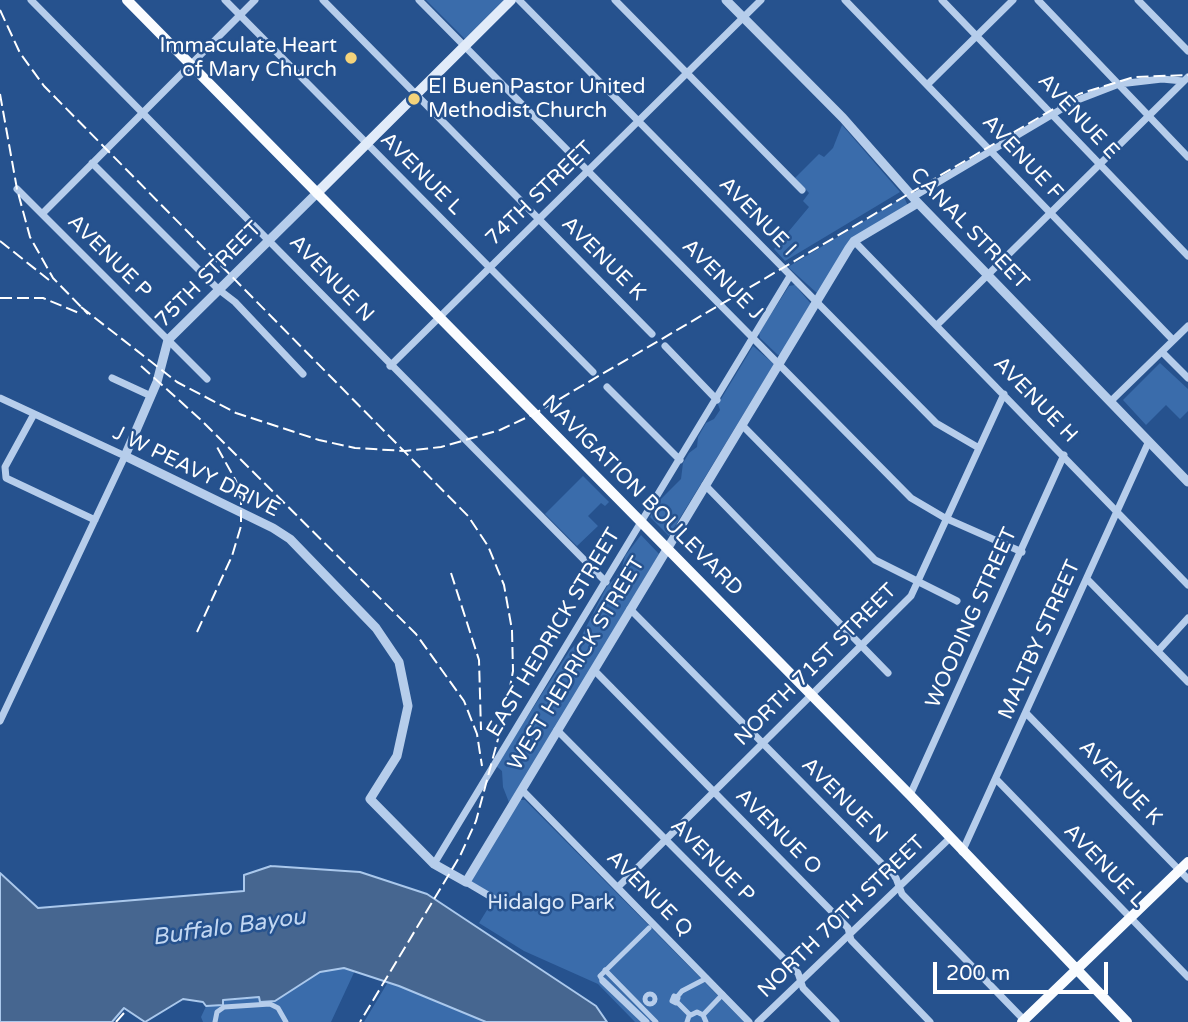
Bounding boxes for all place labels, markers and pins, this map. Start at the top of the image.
place label: Immaculate Heart of Mary Church [160,33,337,83]
marker: Immaculate Heart of Mary Church [343,50,359,66]
place label: El Buen Pastor United Methodist Church [428,74,645,124]
marker: El Buen Pastor United Methodist Church [406,91,422,107]

